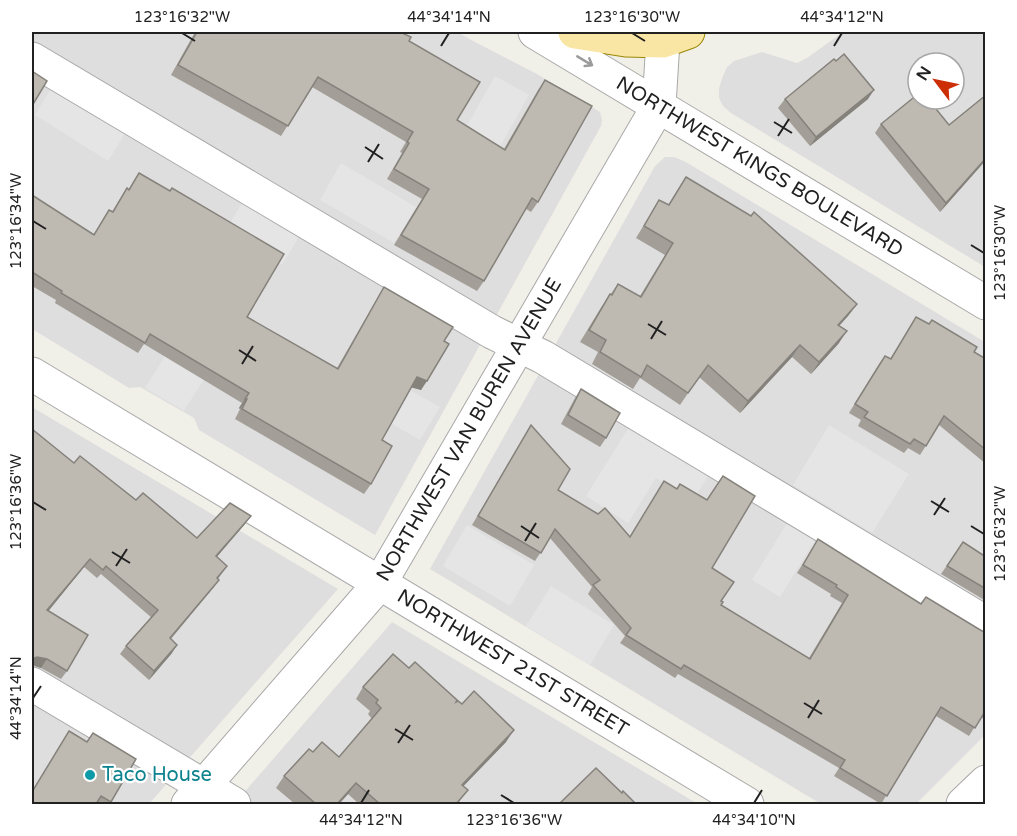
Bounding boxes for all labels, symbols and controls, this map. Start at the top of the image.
text: 123°16'32"W [134,8,230,26]
text: 44°34'14"N [407,8,491,26]
text: 123°16'30"W [584,8,680,26]
text: 44°34'12"N [800,8,884,26]
north arrow [906,51,966,111]
one-way arrow [577,56,594,68]
text: N [912,63,936,84]
street label: NORTHWEST KINGS BOULEVARD [612,72,907,262]
text: 123°16'34"W [7,173,25,269]
text: 123°16'30"W [991,205,1009,301]
street label: NORTHWEST VAN BUREN AVENUE [372,274,567,586]
text: 123°16'36"W [7,454,25,550]
text: 123°16'32"W [991,486,1009,582]
street label: NORTHWEST 21ST STREET [393,584,633,742]
text: 44°34'14"N [7,656,25,740]
place label: Taco House [102,763,212,787]
marker: Taco House [83,768,97,782]
text: 44°34'12"N [319,811,403,829]
text: 123°16'36"W [466,811,562,829]
text: 44°34'10"N [712,811,796,829]

